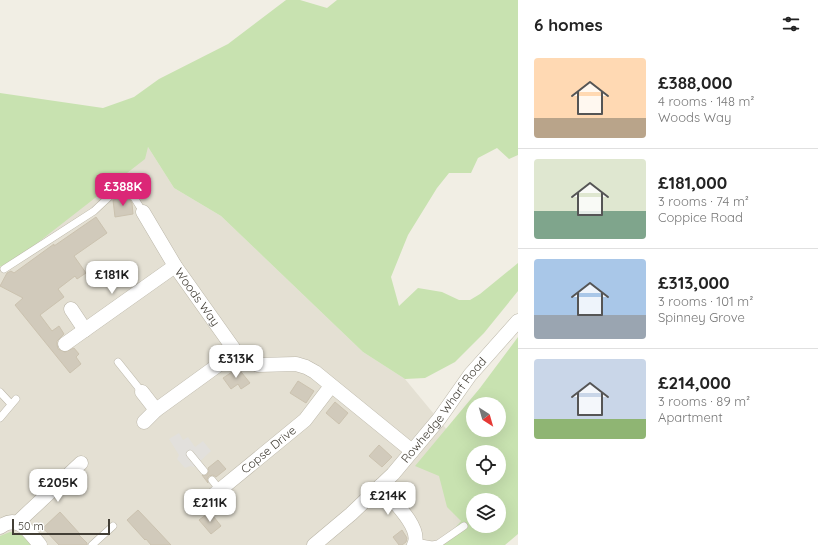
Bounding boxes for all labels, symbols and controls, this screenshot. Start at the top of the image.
icon: filters [780,13,802,35]
text: 6 homes [534,14,603,35]
text: £388,000 [658,72,732,93]
icon: home [566,74,614,122]
text: 4 rooms · 148 m² [658,93,754,109]
text: Woods Way [658,109,731,125]
text: £181,000 [658,172,727,193]
pin: £388K [95,173,151,207]
icon: home [566,175,614,223]
text: £388K [104,178,142,194]
text: 3 rooms · 74 m² [658,193,749,209]
text: Coppice Road [658,209,743,225]
pin: £181K [84,261,140,295]
street label: Woods Way [172,265,223,329]
text: £181K [95,266,129,282]
text: £313,000 [658,272,729,293]
icon: home [566,275,614,323]
text: 3 rooms · 101 m² [658,293,753,309]
text: Spinney Grove [658,309,745,325]
pin: £313K [208,345,264,379]
text: £313K [218,350,254,366]
street label: Rowhedge Wharf Road [398,354,489,466]
text: £214,000 [658,372,731,393]
icon: home [566,375,614,423]
text: 3 rooms · 89 m² [658,393,750,409]
north arrow [466,397,506,437]
map controls [466,397,506,533]
text: Apartment [658,409,723,425]
street label: Copse Drive [238,422,299,477]
button: locate [466,445,506,485]
pin: £205K [30,469,86,503]
text: £205K [38,474,78,490]
pin: £214K [360,482,416,516]
text: £214K [370,487,406,503]
pin: £211K [182,489,238,523]
button: layers [466,493,506,533]
text: £211K [193,494,227,510]
scale bar [12,517,110,536]
text: 50 m [18,519,44,533]

